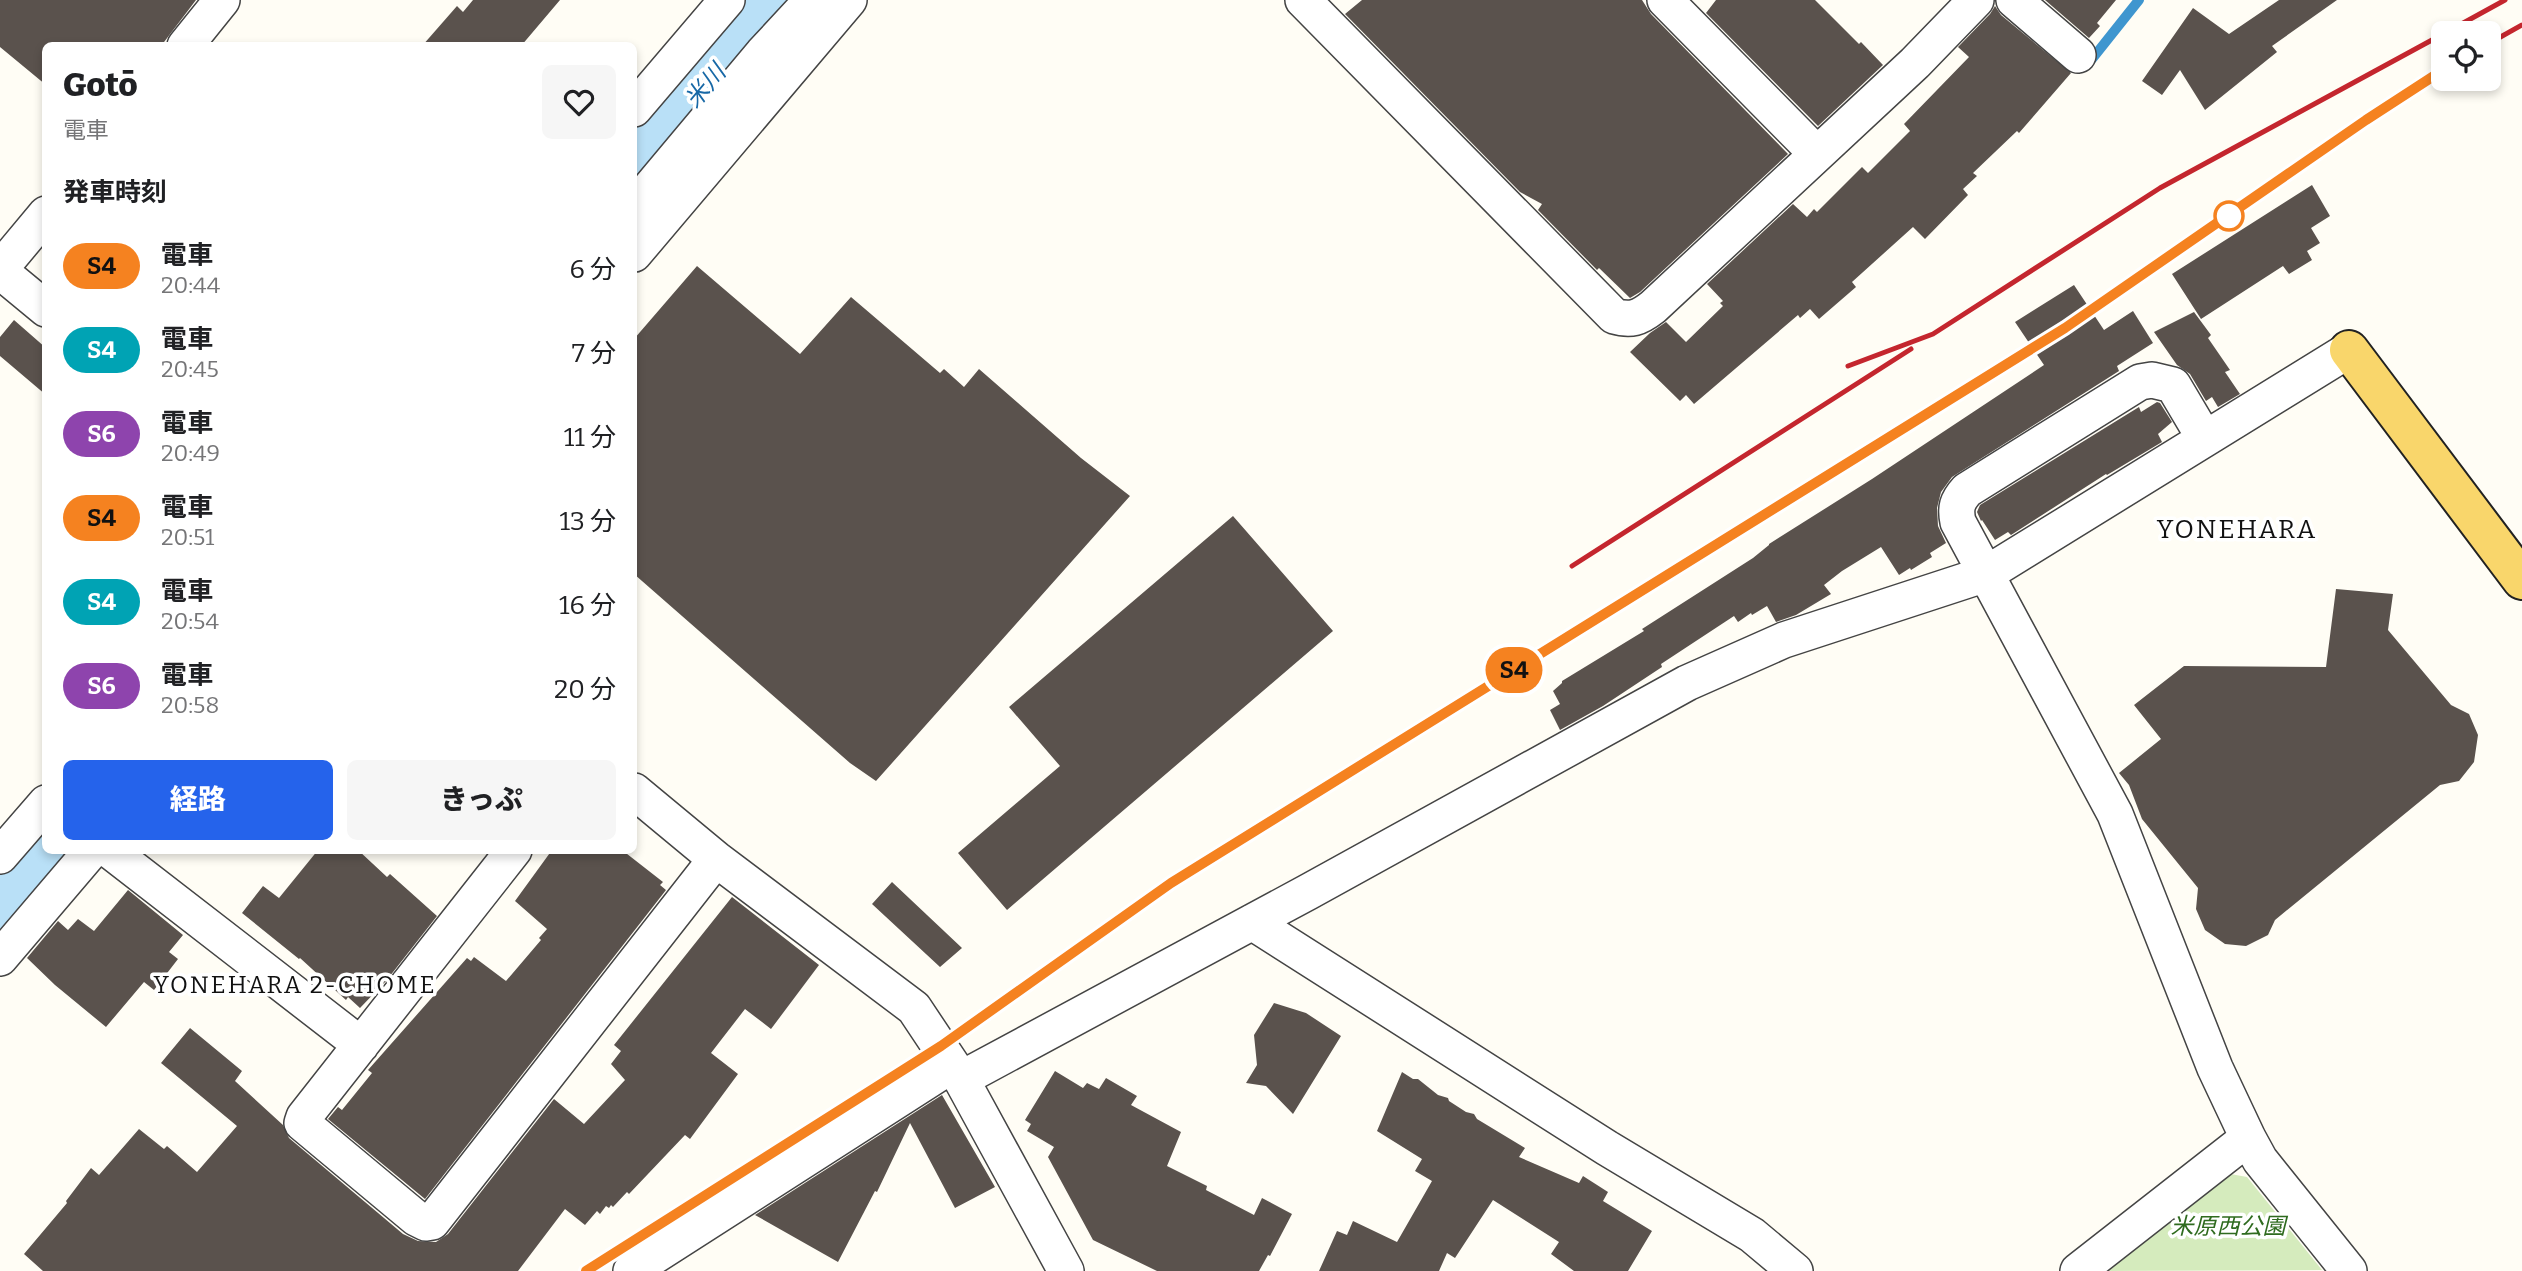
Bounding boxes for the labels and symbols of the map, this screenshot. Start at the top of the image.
water label: 米川 [679,56,733,113]
unlabelled marker [2214,201,2244,231]
district label: YONEHARA [2157,514,2317,545]
line badge: S4 [1482,647,1546,693]
district label: YONEHARA 2-CHOME [153,971,437,999]
park label: 米原西公園 [2171,1212,2289,1240]

